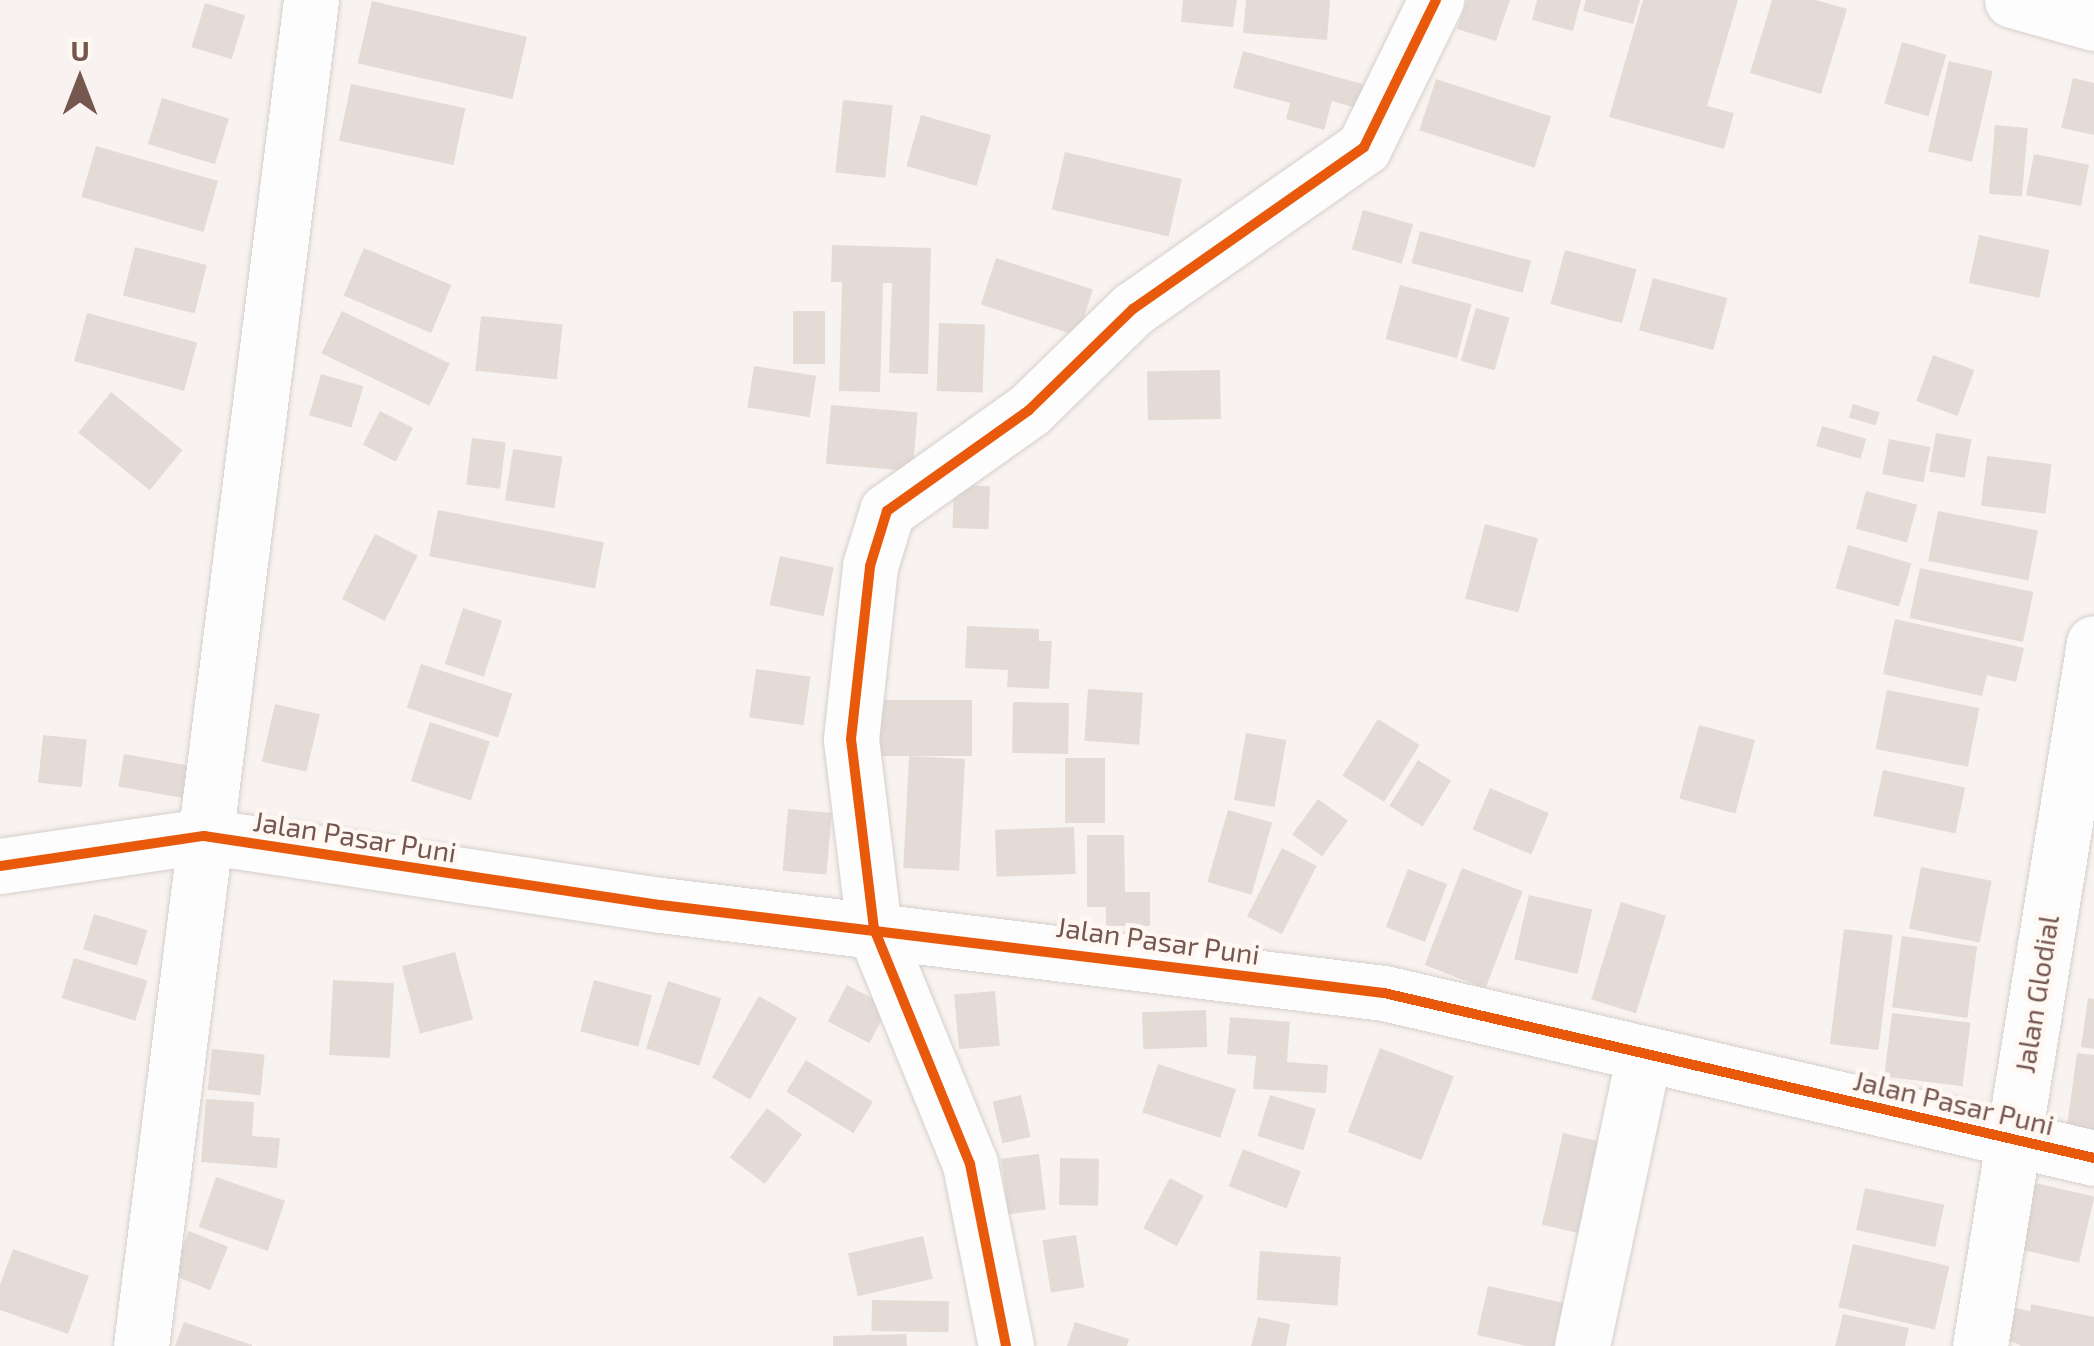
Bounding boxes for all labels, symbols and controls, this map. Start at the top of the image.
north arrow [30,30,130,130]
text: U [70,33,90,67]
street label: Jalan Pasar Puni [251,803,459,869]
street label: Jalan Pasar Puni [1054,909,1262,971]
street label: Jalan Glodial [2007,913,2065,1075]
street label: Jalan Pasar Puni [1850,1063,2058,1141]

